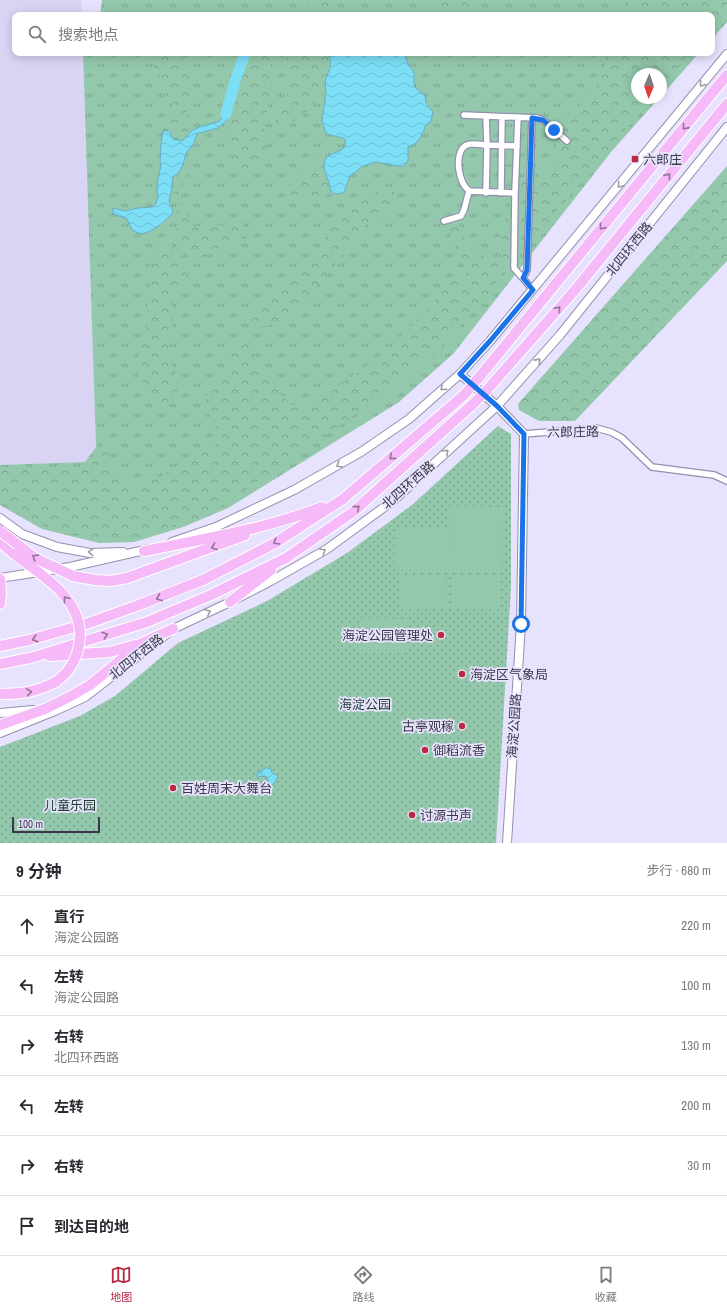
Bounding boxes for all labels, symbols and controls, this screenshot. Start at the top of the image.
search box [12,12,715,56]
icon: search [26,23,48,45]
text: 搜索地点 [58,24,118,45]
north arrow [631,68,667,104]
one-way arrow [700,79,707,87]
route end [545,121,563,139]
one-way arrow [682,122,689,129]
place label: 六郎庄 [643,151,682,168]
marker: 六郎庄 [630,154,640,164]
one-way arrow [663,174,670,181]
one-way arrow [618,180,625,187]
street label: 北四环西路 [602,218,656,280]
one-way arrow [600,223,607,230]
one-way arrow [554,306,561,314]
one-way arrow [533,358,540,366]
one-way arrow [440,384,448,391]
street label: 六郎庄路 [547,423,599,441]
one-way arrow [441,450,449,457]
one-way arrow [389,452,396,459]
street label: 北四环西路 [378,457,438,513]
one-way arrow [335,460,343,467]
one-way arrow [353,506,360,513]
one-way arrow [273,537,280,545]
one-way arrow [210,542,217,550]
one-way arrow [88,547,94,556]
one-way arrow [319,549,326,556]
one-way arrow [32,554,39,562]
one-way arrow [155,593,162,601]
one-way arrow [64,596,71,603]
one-way arrow [204,609,211,617]
route start [512,615,530,633]
place label: 海淀公园管理处 [342,627,433,644]
street label: 北四环西路 [105,630,167,684]
marker: 海淀公园管理处 [436,630,446,640]
one-way arrow [101,631,108,640]
one-way arrow [32,634,38,642]
place label: 海淀区气象局 [470,666,548,683]
marker: 海淀区气象局 [457,669,467,679]
one-way arrow [26,688,32,696]
street label: 海淀公园路 [503,693,525,759]
park label: 海淀公园 [339,696,391,713]
place label: 古亭观稼 [402,718,454,735]
marker: 古亭观稼 [457,721,467,731]
place label: 御稻流香 [433,742,485,759]
marker: 御稻流香 [420,745,430,755]
place label: 百姓周末大舞台 [181,780,272,797]
marker: 百姓周末大舞台 [168,783,178,793]
park label: 儿童乐园 [44,797,96,814]
place label: 讨源书声 [420,807,472,824]
marker: 讨源书声 [407,810,417,820]
scale bar [12,815,100,834]
text: 100 m [18,817,43,831]
text: 9 分钟 [16,859,62,882]
text: 步行 · 680 m [646,862,711,879]
text: 直行 [54,906,84,927]
icon: ahead [16,915,38,937]
text: 220 m [681,917,711,934]
text: 海淀公园路 [54,929,119,946]
text: 左转 [54,966,84,987]
icon: left [16,975,38,997]
text: 100 m [681,977,711,994]
text: 海淀公园路 [54,989,119,1006]
text: 右转 [54,1026,84,1047]
icon: right [16,1035,38,1057]
text: 130 m [681,1037,711,1054]
text: 北四环西路 [54,1049,119,1066]
icon: left [16,1095,38,1117]
text: 左转 [54,1096,84,1117]
text: 200 m [681,1097,711,1114]
icon: right [16,1155,38,1177]
text: 右转 [54,1156,84,1177]
text: 30 m [687,1157,711,1174]
icon: arrive [16,1215,38,1237]
text: 到达目的地 [54,1216,129,1237]
tab: 地图 [110,1264,132,1304]
tab: 路线 [352,1264,374,1304]
tab: 收藏 [595,1264,617,1304]

